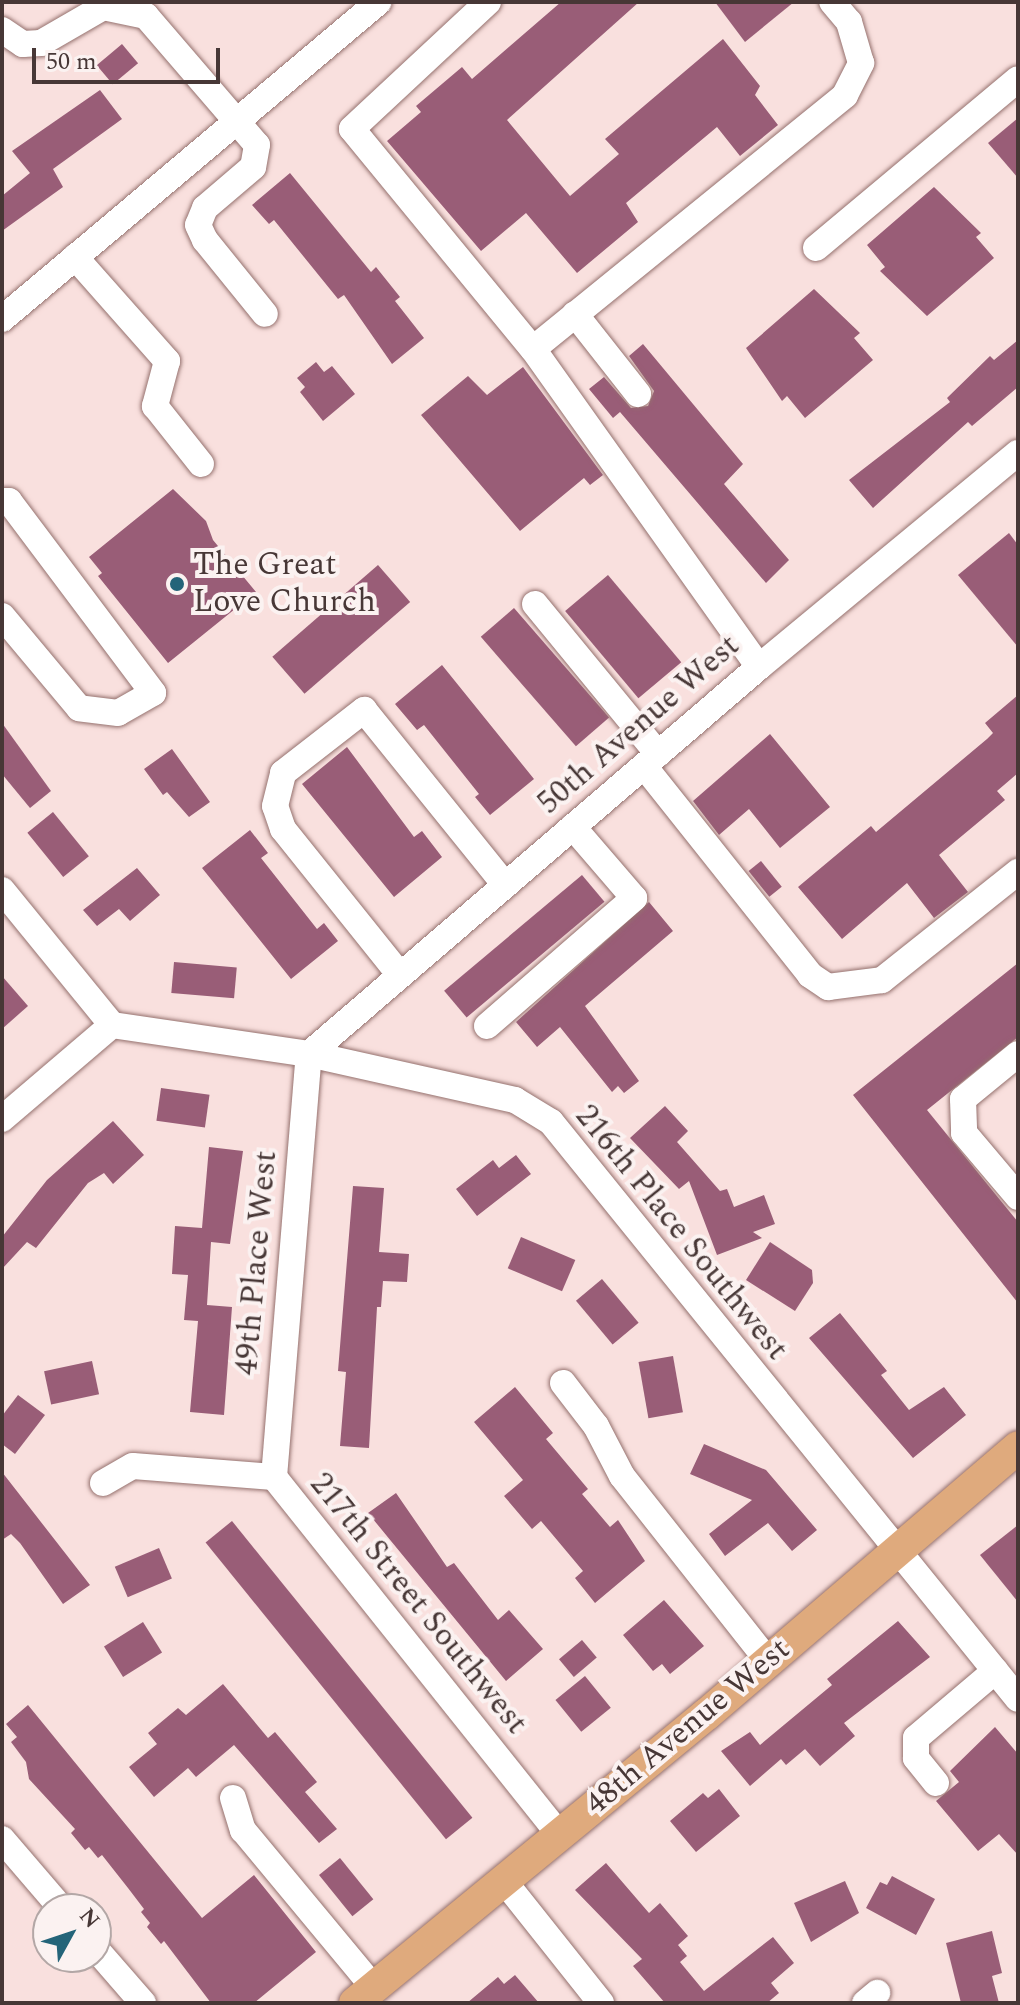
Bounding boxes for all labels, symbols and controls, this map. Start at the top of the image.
scale bar [36,32,224,82]
text: 50 m [46,44,97,80]
place label: The Great Love Church [193,547,376,622]
marker: The Great Love Church [168,575,186,593]
street label: 50th Avenue West [530,627,748,823]
street label: 216th Place Southwest [566,1098,796,1368]
street label: 49th Place West [228,1149,286,1377]
street label: 217th Street Southwest [301,1466,535,1742]
street label: 48th Avenue West [578,1630,798,1824]
north arrow [32,1893,112,1973]
text: N [71,1901,108,1936]

